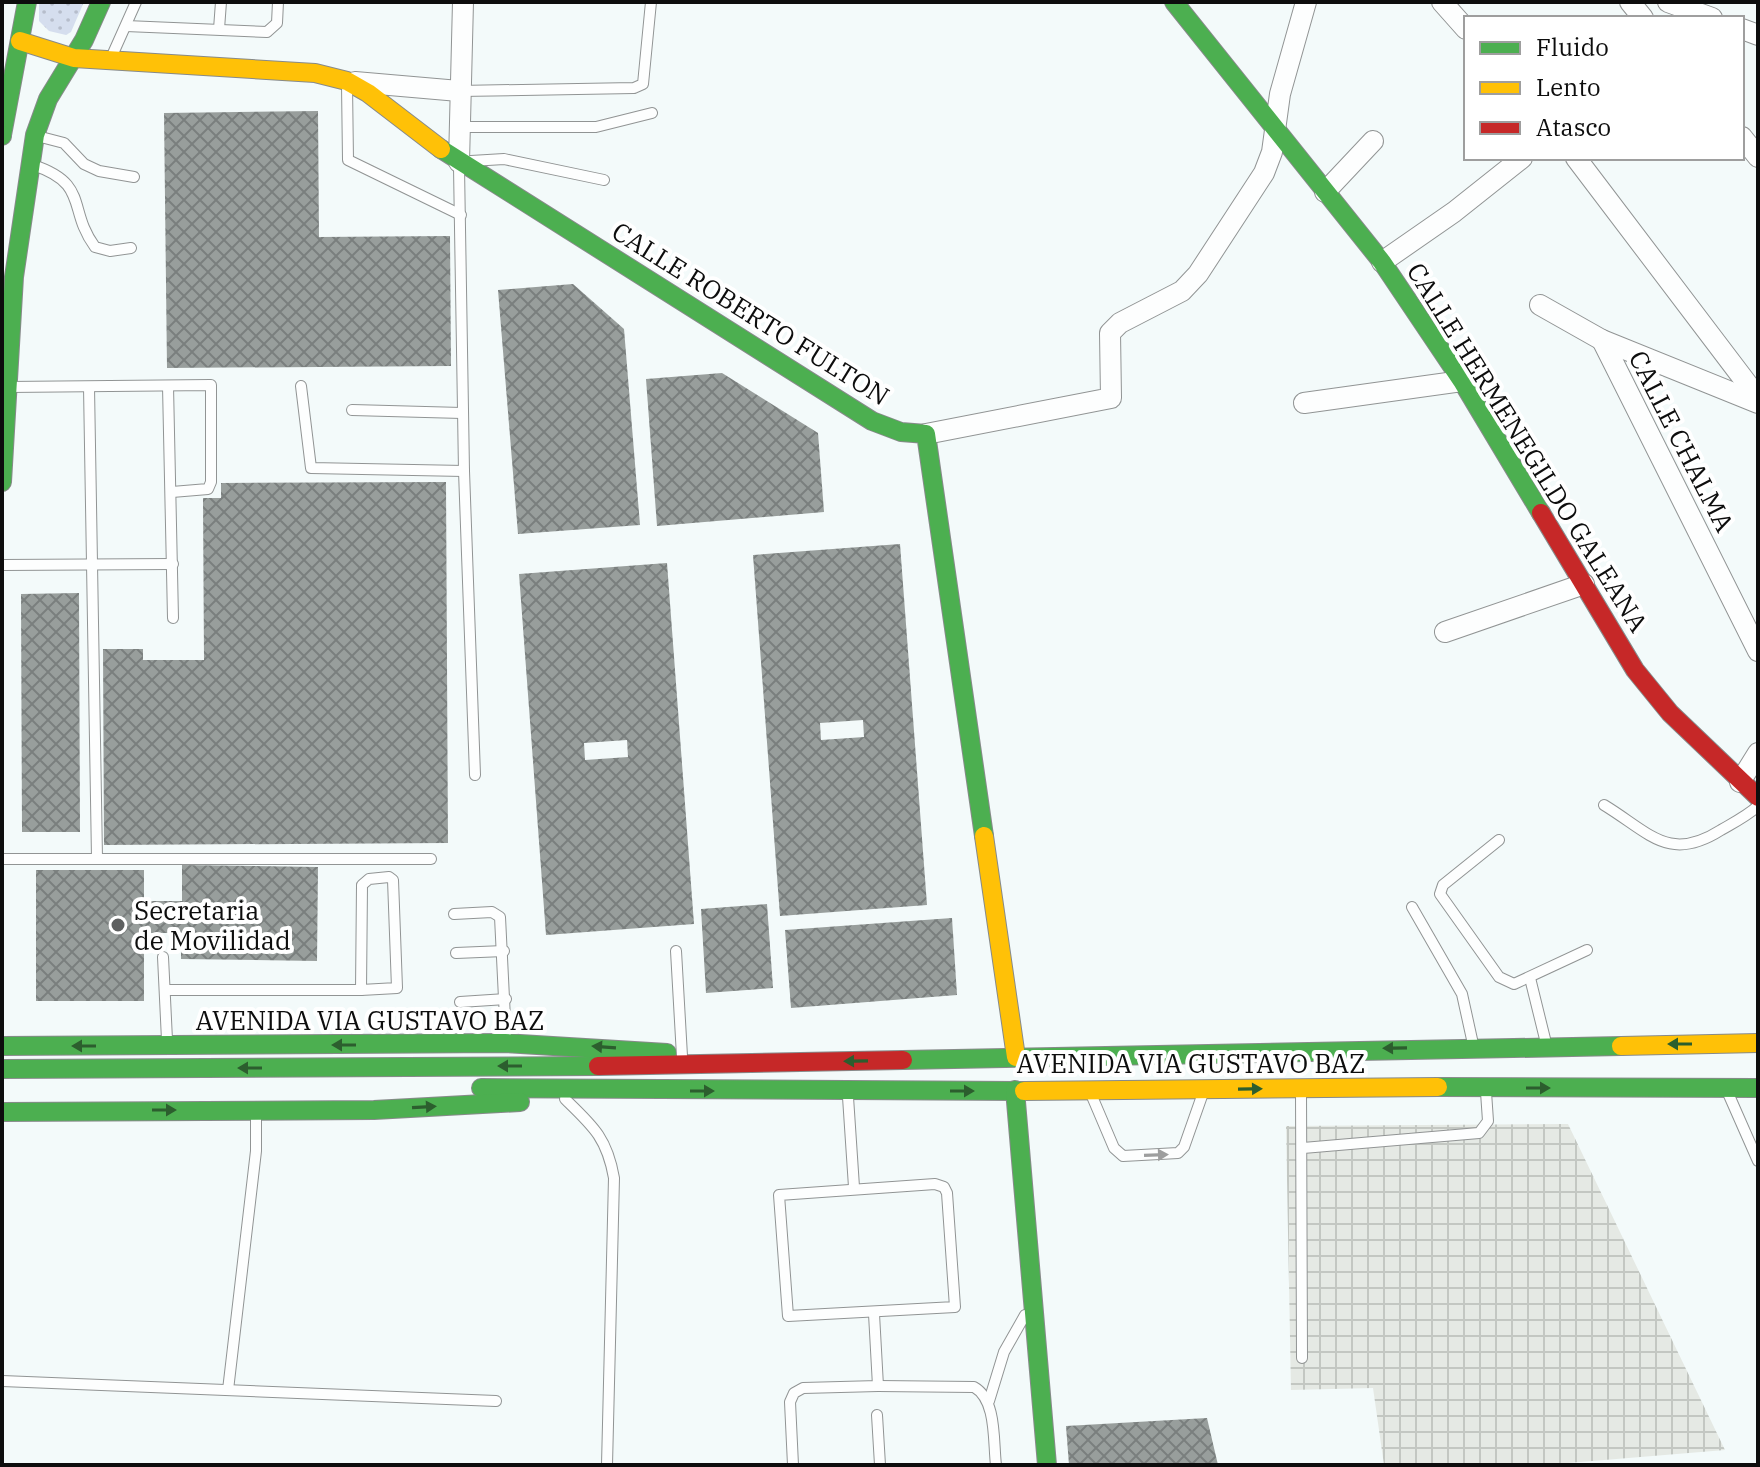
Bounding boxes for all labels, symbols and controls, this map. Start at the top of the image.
legend [1464,16,1744,160]
text: Fluido [1536,31,1609,63]
text: Lento [1536,71,1600,103]
text: Atasco [1536,111,1611,143]
street label: CALLE ROBERTO FULTON [606,214,896,412]
street label: CALLE HERMENEGILDO GALEANA [1400,256,1656,638]
street label: CALLE CHALMA [1622,345,1742,538]
place label: Secretaria de Movilidad [134,893,291,957]
marker: Secretaria de Movilidad [109,916,127,934]
street label: AVENIDA VIA GUSTAVO BAZ [196,1003,544,1037]
one-way arrow [1667,1038,1692,1050]
one-way arrow [331,1039,356,1051]
one-way arrow [71,1040,96,1052]
one-way arrow [591,1040,616,1053]
one-way arrow [1382,1042,1407,1054]
street label: AVENIDA VIA GUSTAVO BAZ [1017,1046,1365,1080]
one-way arrow [843,1055,868,1067]
one-way arrow [497,1060,522,1072]
one-way arrow [237,1062,262,1074]
one-way arrow [1238,1082,1263,1095]
one-way arrow [1526,1082,1551,1094]
one-way arrow [690,1085,715,1097]
one-way arrow [950,1085,975,1097]
one-way arrow [412,1100,437,1113]
one-way arrow [152,1104,177,1116]
one-way arrow [1144,1149,1169,1162]

